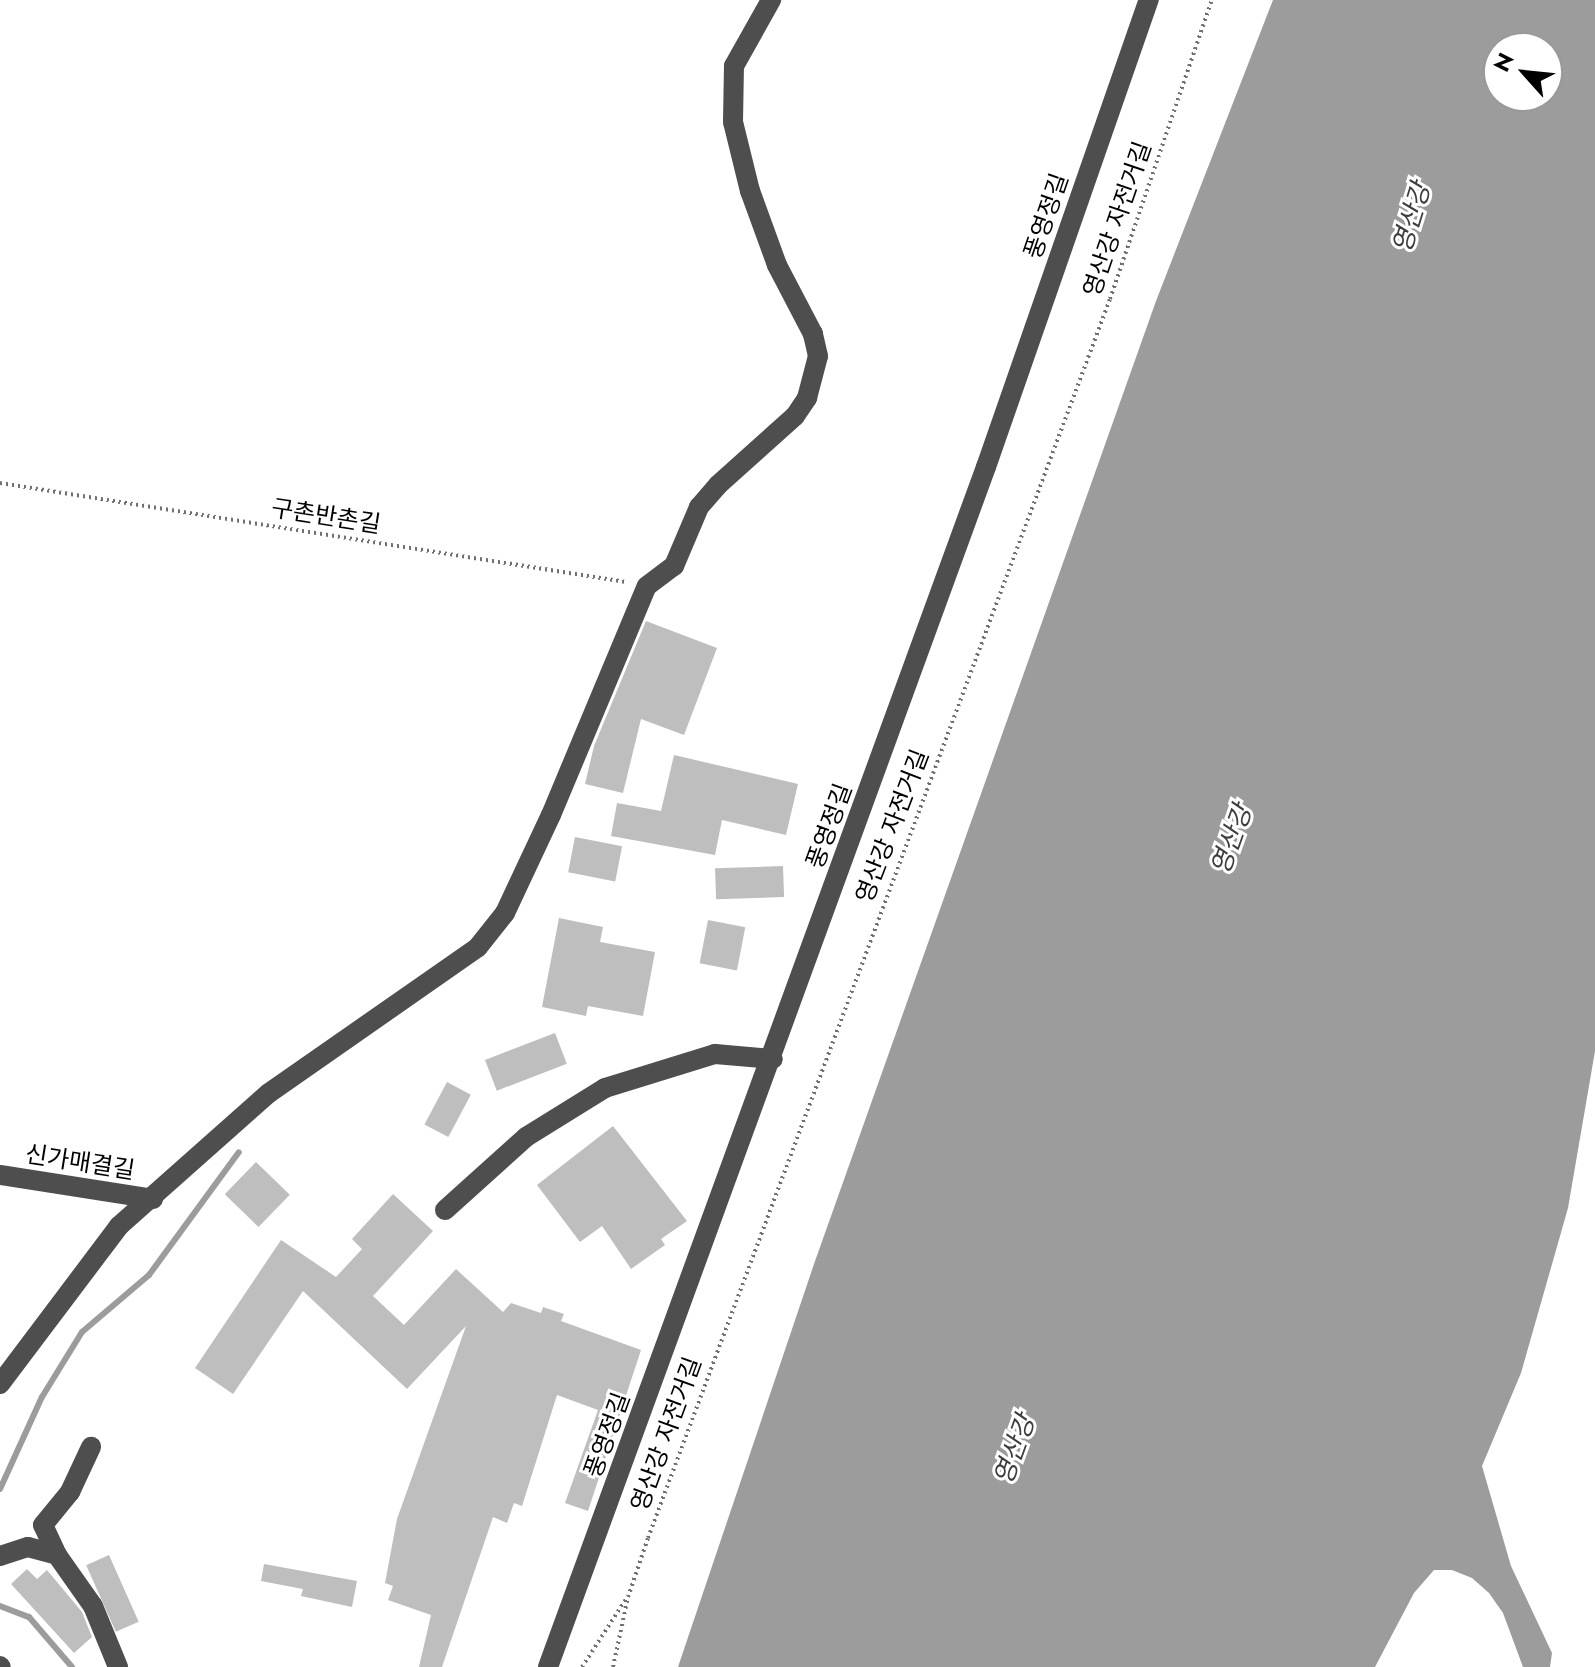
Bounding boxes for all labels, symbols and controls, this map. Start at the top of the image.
north arrow [1483,32,1563,112]
text: N [1485,47,1522,77]
street label: 영산강 자전거길 [1077,138,1157,300]
street label: 풍영정길 [1018,170,1074,262]
water label: 영산강 [1387,179,1437,257]
street label: 구촌반촌길 [269,493,383,539]
street label: 영산강 자전거길 [850,745,934,907]
street label: 풍영정길 [800,780,858,872]
water label: 영산강 [1205,801,1259,879]
street label: 신가매결길 [23,1139,137,1185]
street label: 영산강 자전거길 [625,1353,707,1515]
street label: 풍영정길 [578,1389,636,1481]
water label: 영산강 [988,1411,1042,1489]

